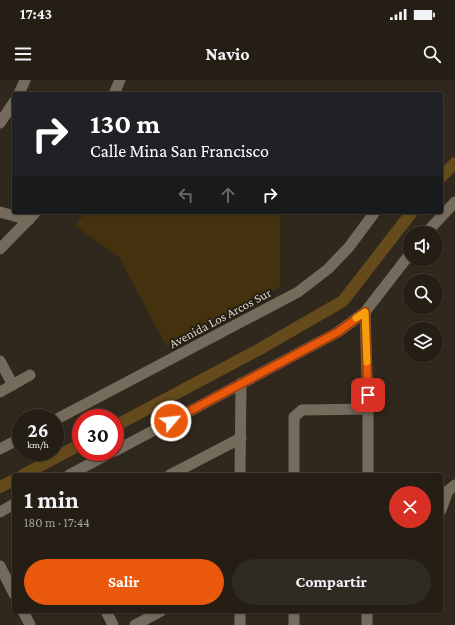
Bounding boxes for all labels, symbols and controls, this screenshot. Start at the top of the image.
text: 17:43 [20,6,52,22]
icon: menu [12,43,34,65]
icon: search [421,43,443,65]
text: Navio [205,44,250,64]
icon: right [24,108,76,160]
text: 130 m [90,108,160,139]
text: Calle Mina San Francisco [90,141,269,161]
icon: left [175,184,197,206]
icon: ahead [217,184,239,206]
icon: right [259,184,281,206]
map controls [403,226,443,362]
button: sound [403,226,443,266]
button: search [403,274,443,314]
street label: Avenida Los Arcos Sur [166,285,274,351]
button: layers [403,322,443,362]
pin [351,378,385,412]
icon: arrive [357,384,379,406]
position arrow [150,400,192,442]
speed limit sign: 30 [72,409,124,461]
text: 26 [27,419,49,441]
text: km/h [27,439,49,450]
text: 1 min [24,486,79,513]
button: close [389,486,431,528]
text: 180 m · 17:44 [24,515,90,530]
button: Salir [24,559,224,605]
button: Compartir [232,559,431,605]

